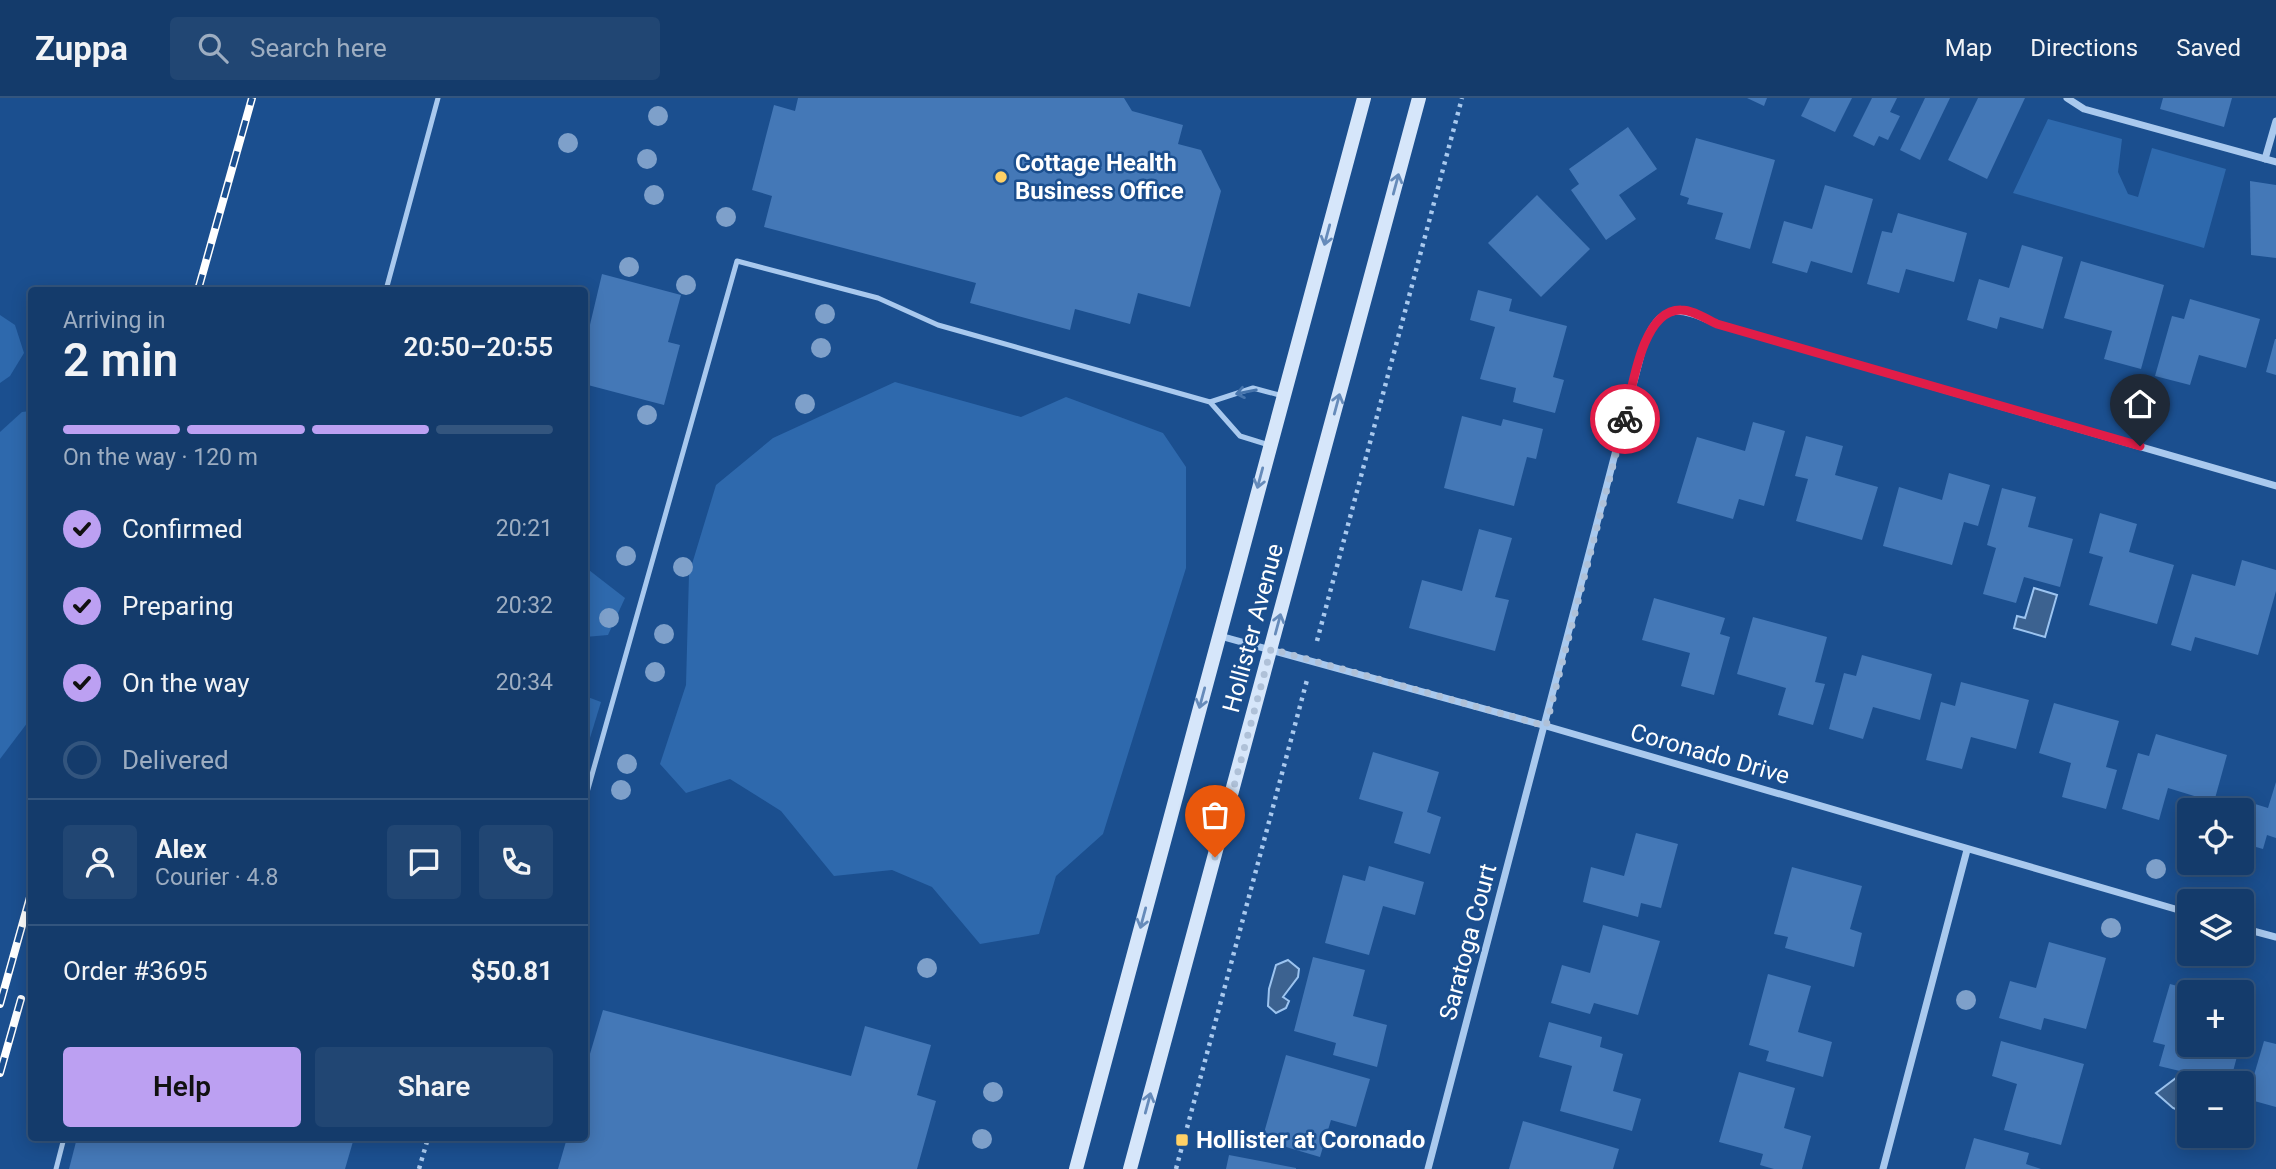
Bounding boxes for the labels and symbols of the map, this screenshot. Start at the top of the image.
place label: Cottage Health Business Office [1015,149,1184,205]
marker: Cottage Health Business Office [993,169,1009,185]
one-way arrow [1391,173,1404,195]
one-way arrow [1320,223,1333,246]
pin [2110,374,2170,446]
courier [1590,384,1660,454]
one-way arrow [1235,385,1258,399]
one-way arrow [1331,393,1344,416]
one-way arrow [1253,466,1266,489]
street label: Hollister Avenue [1217,540,1289,716]
one-way arrow [1272,613,1285,635]
one-way arrow [1195,686,1208,709]
street label: Coronado Drive [1627,718,1793,790]
pin [1185,785,1245,857]
street label: Saratoga Court [1434,861,1502,1023]
one-way arrow [1136,906,1149,928]
one-way arrow [1142,1092,1155,1115]
place label: Hollister at Coronado [1196,1126,1425,1154]
marker: Hollister at Coronado [1174,1132,1190,1148]

